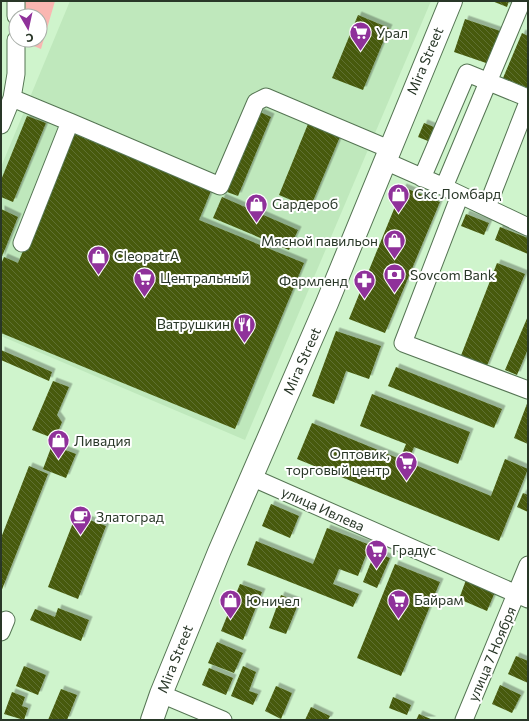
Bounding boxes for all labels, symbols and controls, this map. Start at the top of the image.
north arrow [8,8,48,48]
supermarket icon: Урал [348,20,374,53]
place label: Урал [376,24,408,41]
street label: Mira Street [403,24,447,97]
text: С [24,31,34,45]
shop icon: Скс Ломбард [385,181,411,214]
place label: Скс Ломбард [414,185,501,202]
shop icon: Gардероб [243,191,269,224]
place label: Gардероб [272,195,338,212]
shop icon: Мясной павильон [381,228,407,261]
place label: Мясной павильон [261,232,378,249]
shop icon: CleopatrA [85,243,111,276]
place label: CleopatrA [114,247,180,264]
bank icon: Sovcom Bank [382,262,408,295]
supermarket icon: Центральный [132,265,158,298]
place label: Sovcom Bank [410,266,496,283]
pharmacy icon: Фармленд [351,268,377,301]
place label: Центральный [160,269,250,286]
place label: Фармленд [279,272,348,289]
restaurant icon: Ватрушкин [232,311,258,344]
place label: Ватрушкин [157,315,230,332]
street label: Mira Street [279,324,324,397]
shop icon: Ливадия [46,428,72,461]
place label: Ливадия [74,432,131,449]
place label: Оптовик, торговый центр [286,445,390,478]
supermarket icon: Оптовик, торговый центр [393,449,419,482]
street label: улица Ивлева [279,483,367,534]
cafe icon: Златоград [67,504,93,537]
place label: Златоград [96,508,164,525]
supermarket icon: Градус [363,537,389,570]
place label: Градус [392,541,436,558]
supermarket icon: Байрам [385,587,411,620]
shop icon: Юничел [217,588,243,621]
place label: Байрам [414,591,464,608]
place label: Юничел [246,592,300,609]
street label: улица 7 Ноября [464,604,519,704]
street label: Mira Street [153,622,196,695]

